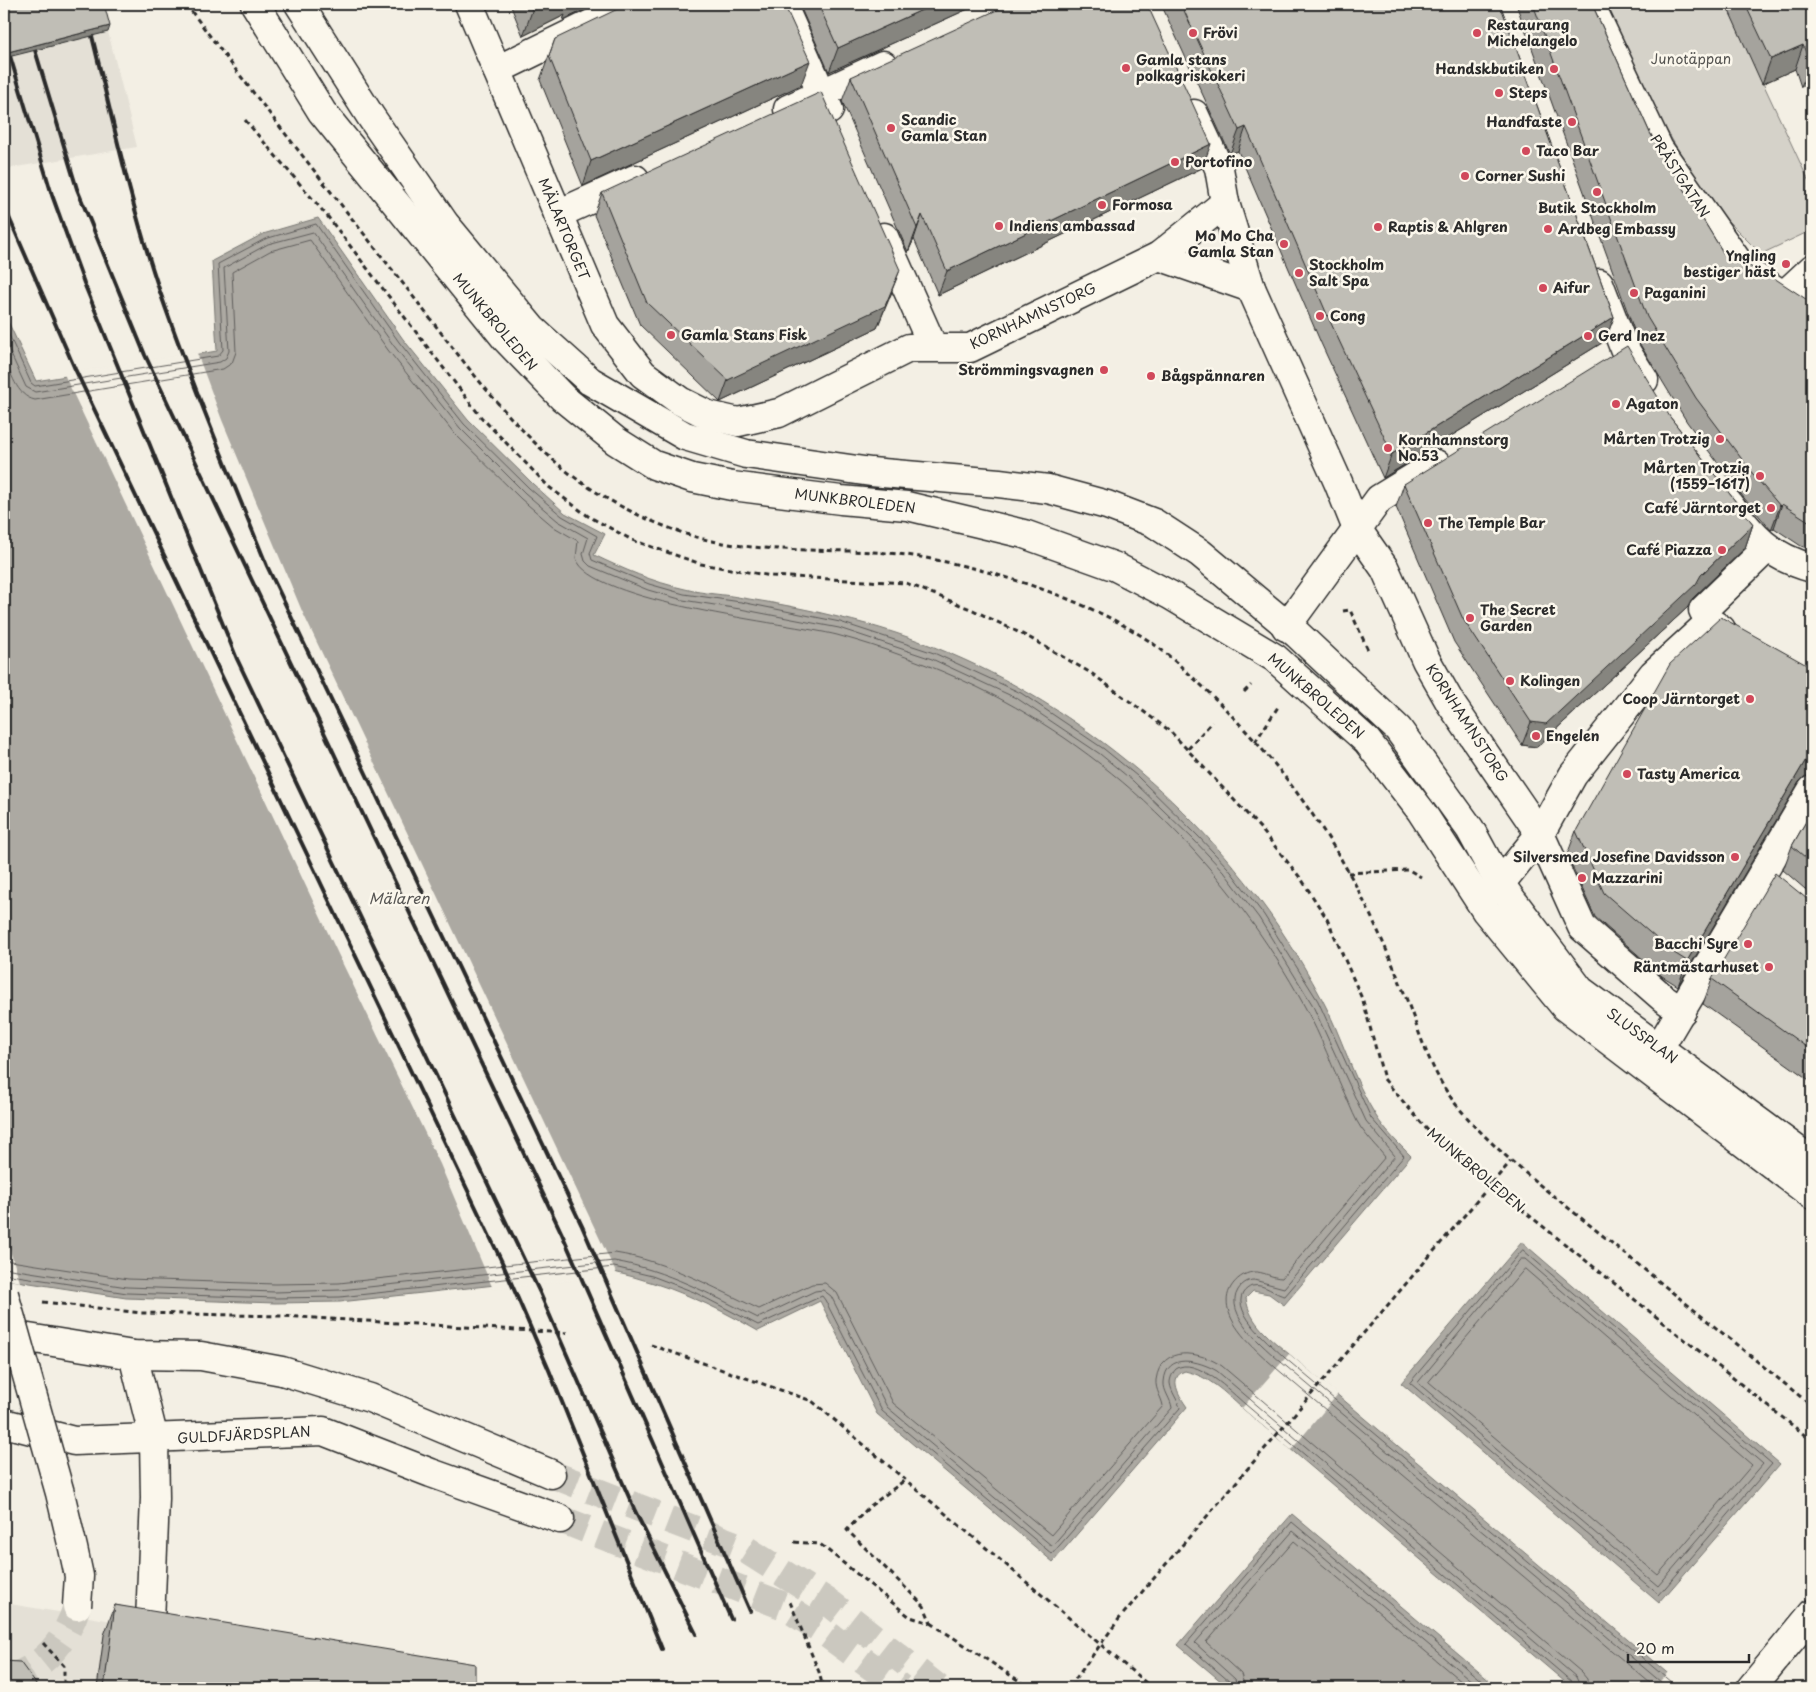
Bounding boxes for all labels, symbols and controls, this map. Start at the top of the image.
place label: Restaurang Michelangelo [1487,14,1577,51]
place label: Frövi [1203,22,1238,43]
marker: Frövi [1187,27,1199,39]
marker: Restaurang Michelangelo [1471,27,1483,39]
park label: Junotäppan [1651,48,1731,69]
place label: Gamla stans polkagriskokeri [1136,49,1245,86]
place label: Handskbutiken [1435,58,1544,79]
marker: Gamla stans polkagriskokeri [1120,62,1132,74]
marker: Handskbutiken [1548,63,1560,75]
place label: Steps [1509,82,1548,103]
marker: Steps [1493,87,1505,99]
place label: Scandic Gamla Stan [901,109,987,146]
place label: Handfaste [1486,111,1562,132]
marker: Handfaste [1566,116,1578,128]
marker: Scandic Gamla Stan [885,122,897,134]
street label: PRÄSTGATAN [1646,130,1715,222]
place label: Taco Bar [1536,140,1600,161]
marker: Taco Bar [1520,145,1532,157]
place label: Portofino [1185,151,1252,172]
marker: Portofino [1169,156,1181,168]
place label: Corner Sushi [1475,165,1565,186]
marker: Corner Sushi [1459,170,1471,182]
street label: MÄLARTORGET [533,174,596,284]
marker: Butik Stockholm [1591,186,1603,198]
place label: Formosa [1112,194,1173,215]
place label: Butik Stockholm [1538,197,1656,218]
marker: Formosa [1096,199,1108,211]
place label: Indiens ambassad [1009,215,1136,236]
place label: Raptis & Ahlgren [1388,216,1508,237]
place label: Ardbeg Embassy [1558,218,1676,239]
marker: Indiens ambassad [993,220,1005,232]
marker: Raptis & Ahlgren [1372,221,1384,233]
marker: Ardbeg Embassy [1542,223,1554,235]
place label: Mo Mo Cha Gamla Stan [1188,225,1275,262]
marker: Mo Mo Cha Gamla Stan [1278,238,1290,250]
place label: Yngling bestiger häst [1684,245,1776,282]
place label: Stockholm Salt Spa [1309,254,1384,291]
marker: Yngling bestiger häst [1780,258,1792,270]
marker: Stockholm Salt Spa [1293,267,1305,279]
street label: MUNKBROLEDEN [448,268,543,375]
street label: KORNHAMNSTORG [966,277,1099,354]
place label: Aifur [1552,277,1591,298]
marker: Aifur [1537,282,1549,294]
place label: Paganini [1644,282,1706,303]
marker: Paganini [1628,287,1640,299]
place label: Cong [1330,305,1366,326]
marker: Cong [1314,310,1326,322]
place label: Gamla Stans Fisk [681,324,808,345]
place label: Gerd Inez [1598,325,1665,346]
marker: Gamla Stans Fisk [665,329,677,341]
marker: Gerd Inez [1582,330,1594,342]
place label: Strömmingsvagnen [958,359,1094,380]
marker: Strömmingsvagnen [1098,364,1110,376]
place label: Bågspännaren [1161,365,1265,386]
marker: Bågspännaren [1145,370,1157,382]
place label: Agaton [1626,393,1679,414]
marker: Agaton [1610,398,1622,410]
place label: Mårten Trotzig [1604,428,1710,449]
place label: Kornhamnstorg No.53 [1398,429,1509,466]
marker: Mårten Trotzig [1714,433,1726,445]
marker: Kornhamnstorg No.53 [1382,442,1394,454]
place label: Mårten Trotzig (1559–1617) [1644,457,1750,494]
marker: Mårten Trotzig (1559–1617) [1754,470,1766,482]
street label: MUNKBROLEDEN [793,483,917,518]
place label: Café Järntorget [1644,497,1761,518]
marker: Café Järntorget [1765,502,1777,514]
place label: The Temple Bar [1438,512,1546,533]
marker: The Temple Bar [1422,517,1434,529]
place label: Café Piazza [1626,539,1713,560]
marker: Café Piazza [1716,544,1728,556]
place label: The Secret Garden [1480,599,1556,636]
marker: The Secret Garden [1464,612,1476,624]
street label: MUNKBROLEDEN [1263,648,1369,744]
street label: KORNHAMNSTORG [1421,660,1514,786]
place label: Kolingen [1520,670,1580,691]
marker: Kolingen [1504,675,1516,687]
place label: Coop Järntorget [1623,688,1740,709]
marker: Coop Järntorget [1744,693,1756,705]
place label: Engelen [1546,725,1600,746]
marker: Engelen [1530,730,1542,742]
place label: Tasty America [1637,763,1740,784]
marker: Tasty America [1621,768,1633,780]
place label: Silversmed Josefine Davidsson [1513,846,1725,867]
marker: Silversmed Josefine Davidsson [1729,851,1741,863]
place label: Mazzarini [1592,867,1663,888]
marker: Mazzarini [1576,872,1588,884]
water label: Mälaren [369,886,430,909]
place label: Bacchi Syre [1654,933,1738,954]
marker: Bacchi Syre [1742,938,1754,950]
place label: Räntmästarhuset [1633,956,1759,977]
marker: Räntmästarhuset [1763,961,1775,973]
street label: SLUSSPLAN [1602,1003,1682,1069]
street label: MUNKBROLEDEN [1423,1122,1530,1217]
street label: GULDFJÄRDSPLAN [177,1421,311,1448]
scale bar [1628,1632,1750,1664]
text: 20 m [1636,1636,1675,1659]

